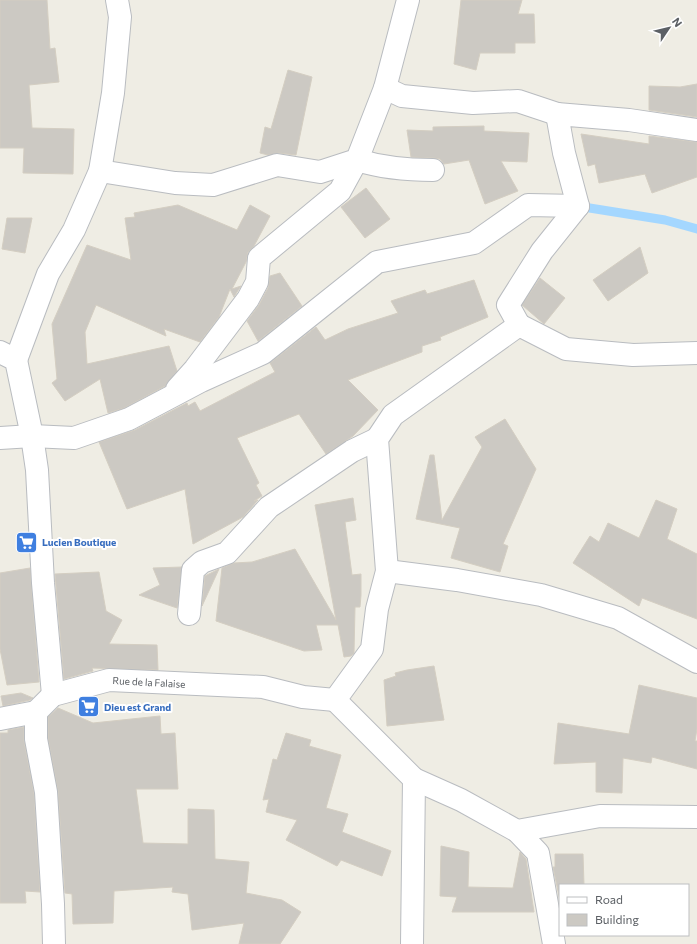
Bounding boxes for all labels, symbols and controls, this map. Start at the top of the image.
north arrow [649,8,689,48]
text: N [670,15,685,29]
supermarket icon: Lucien Boutique [13,529,39,555]
place label: Lucien Boutique [42,536,116,548]
street label: Rue de la Falaise [112,674,186,690]
supermarket icon: Dieu est Grand [75,694,101,720]
place label: Dieu est Grand [104,701,171,713]
legend [559,884,689,936]
text: Road [595,892,623,906]
text: Building [595,912,639,926]

